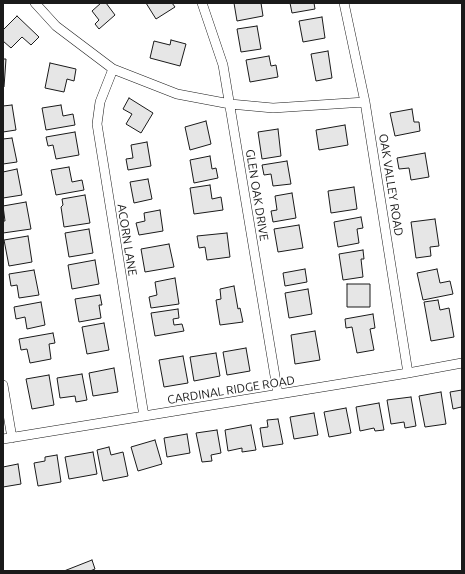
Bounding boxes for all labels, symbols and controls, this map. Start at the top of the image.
street label: OAK VALLEY ROAD [376,133,406,237]
street label: GLEN OAK DRIVE [243,148,271,242]
street label: ACORN LANE [114,203,140,277]
street label: CARDINAL RIDGE ROAD [166,373,296,407]

